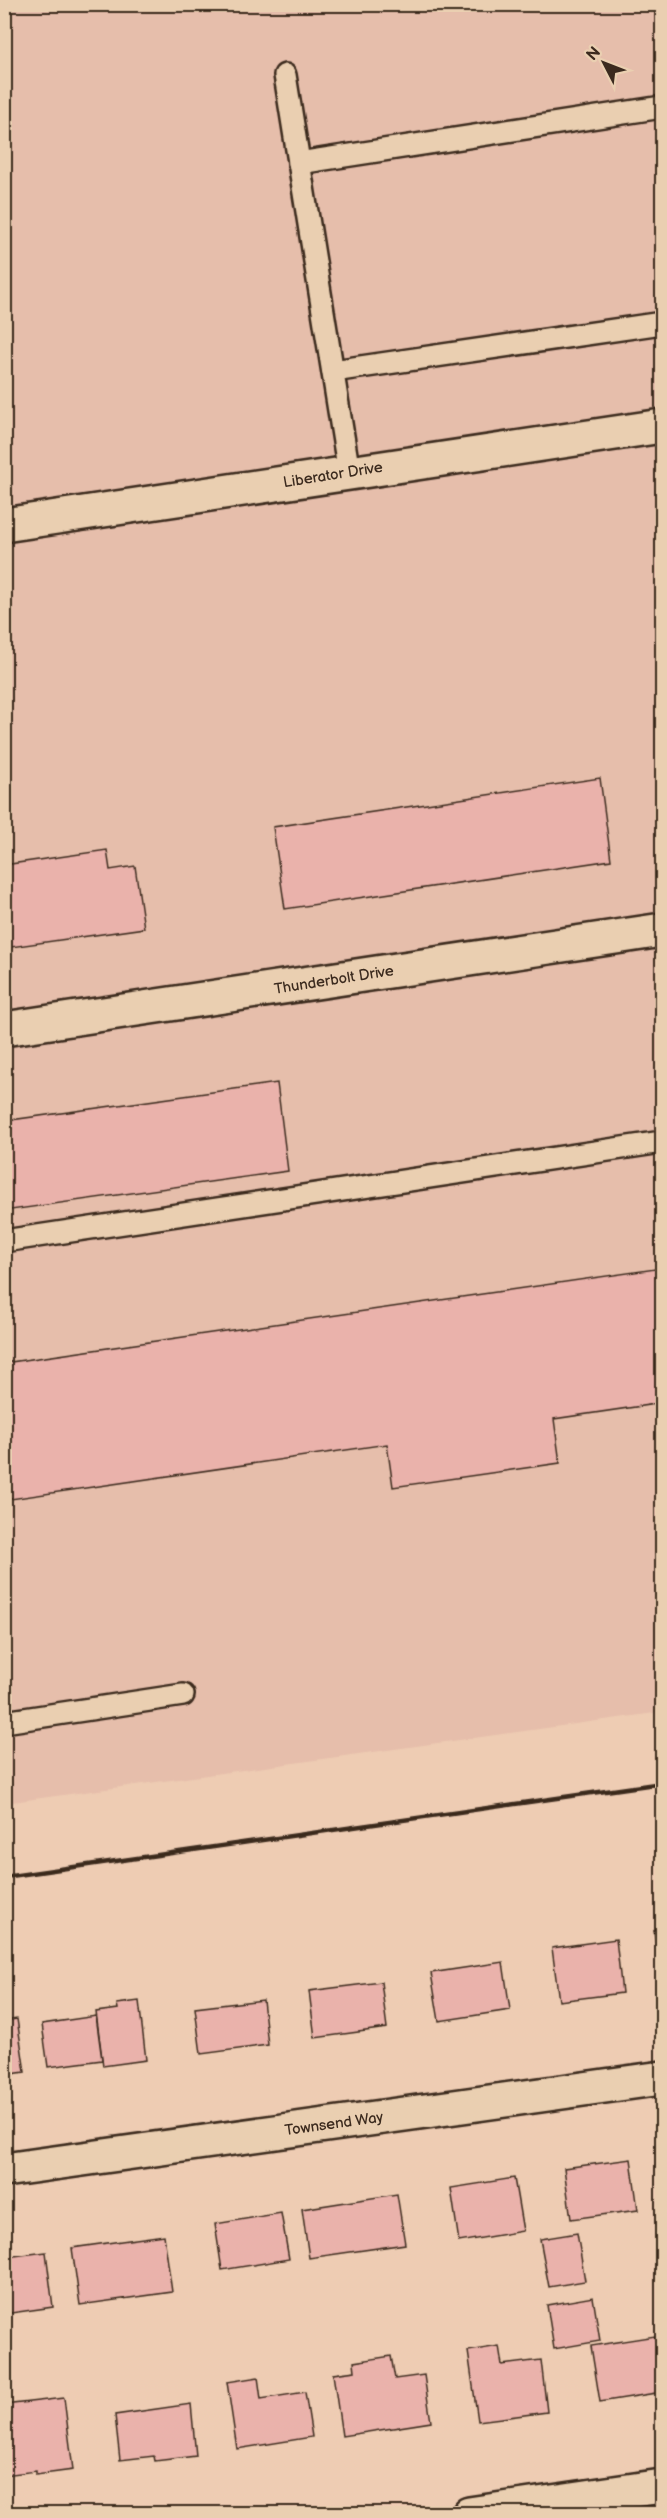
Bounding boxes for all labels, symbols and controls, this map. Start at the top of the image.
north arrow [574,33,634,93]
text: N [583,43,605,65]
street label: Liberator Drive [282,458,384,492]
street label: Thunderbolt Drive [273,961,395,999]
street label: Townsend Way [283,2108,385,2140]

